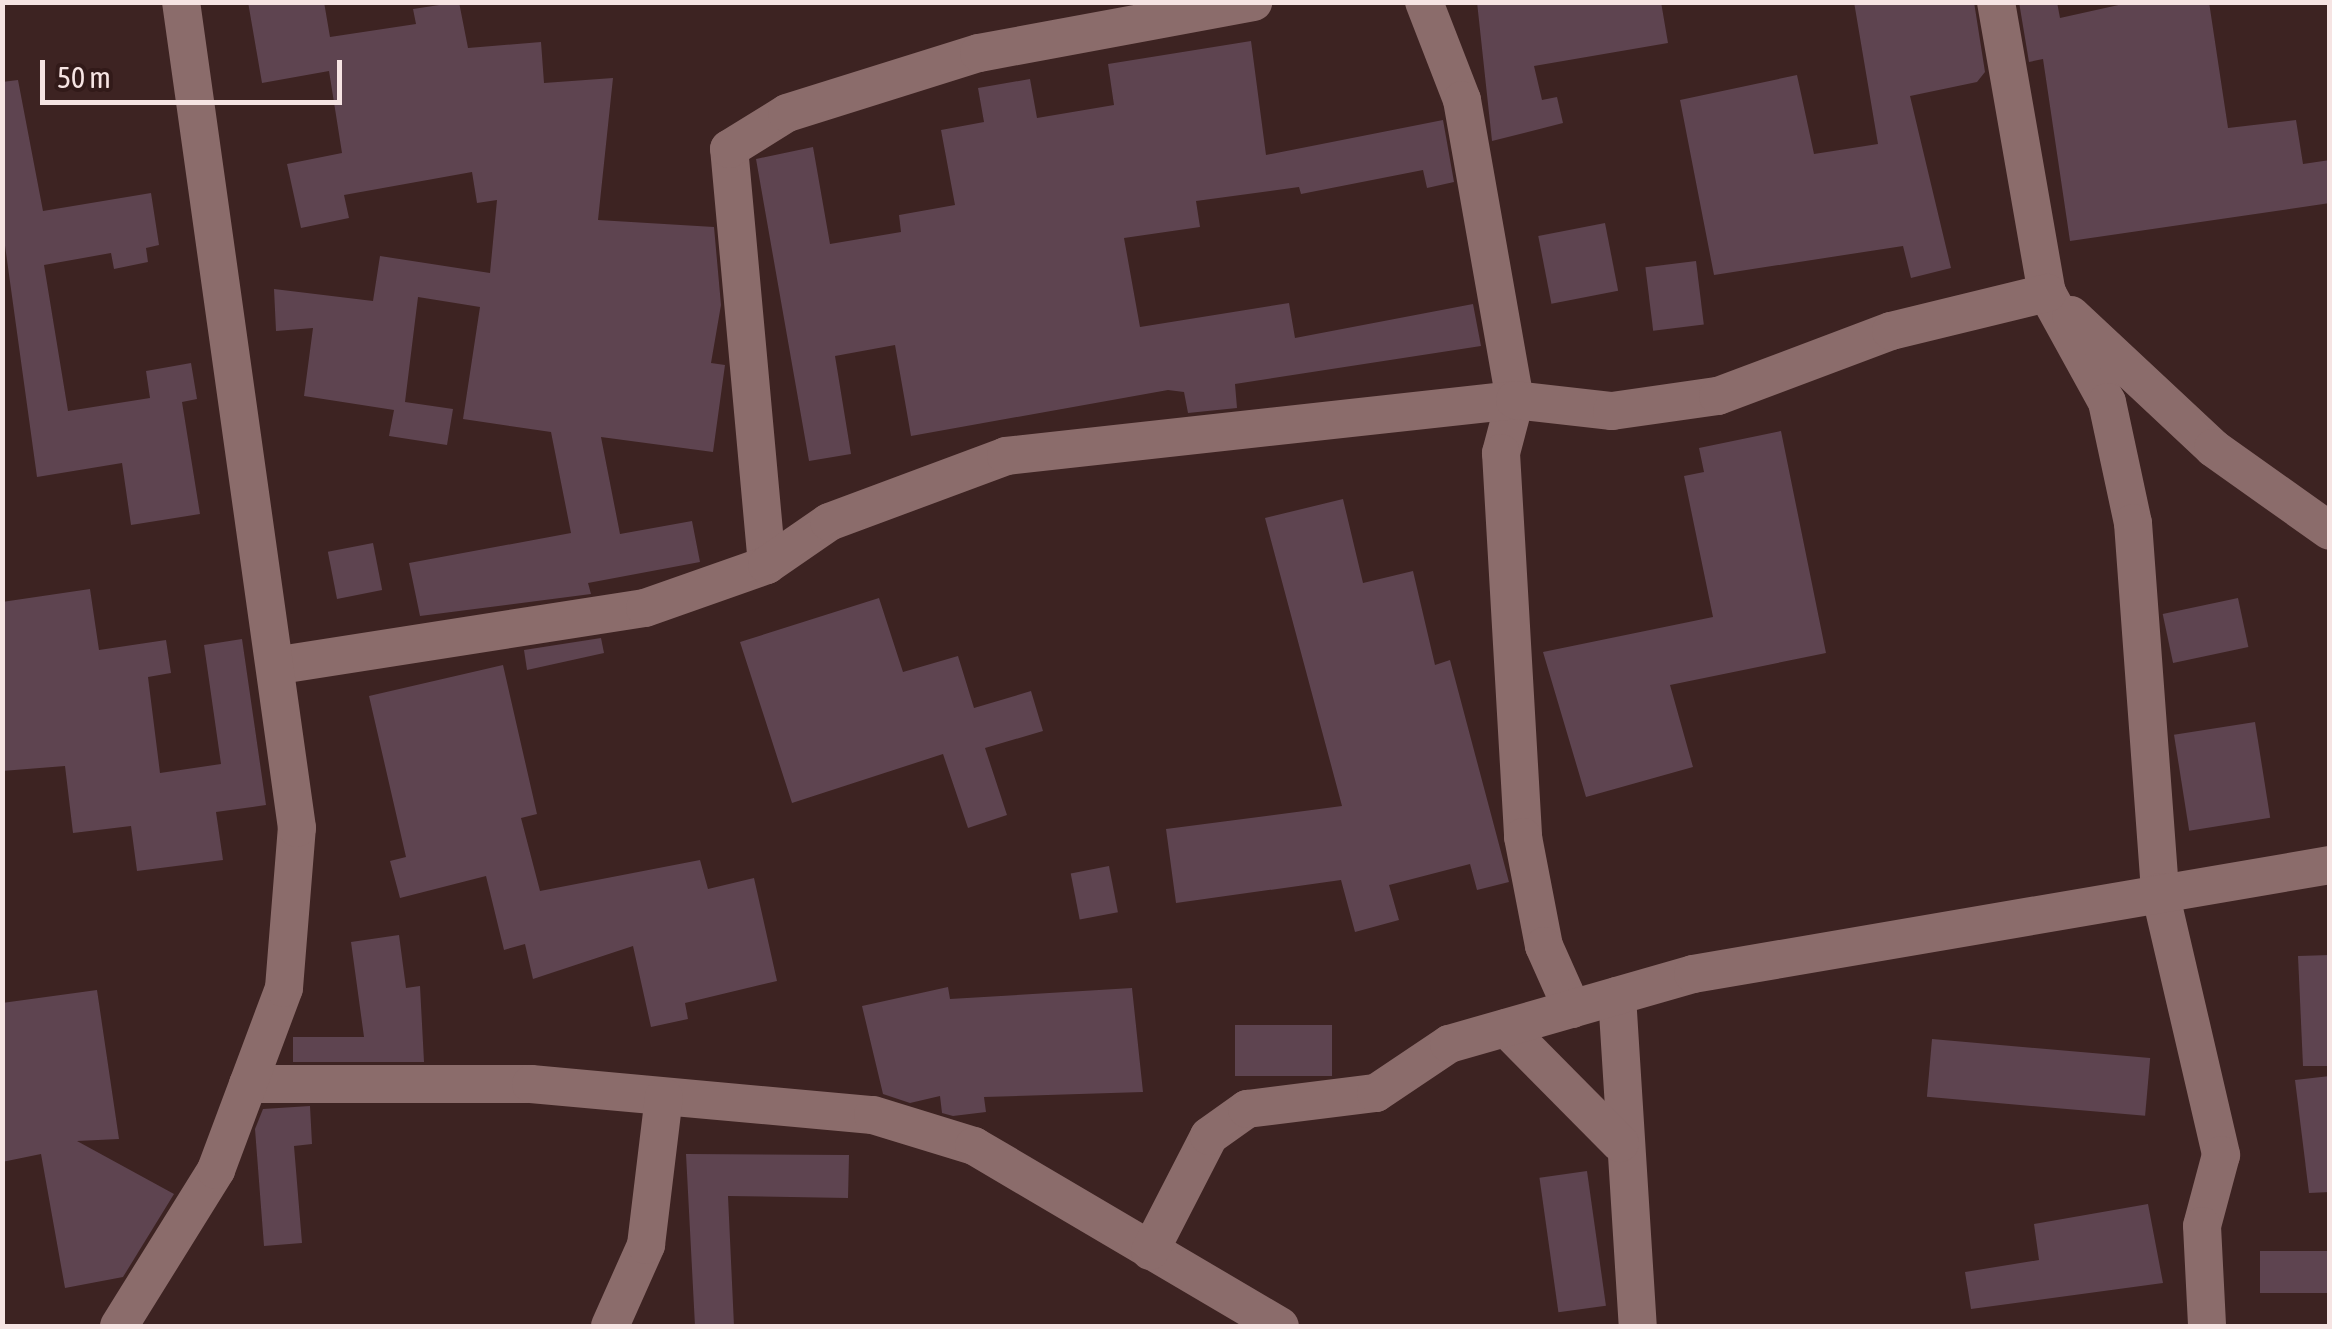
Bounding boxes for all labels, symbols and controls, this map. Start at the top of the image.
scale bar [45,40,348,102]
text: 50 m [57,60,111,94]

